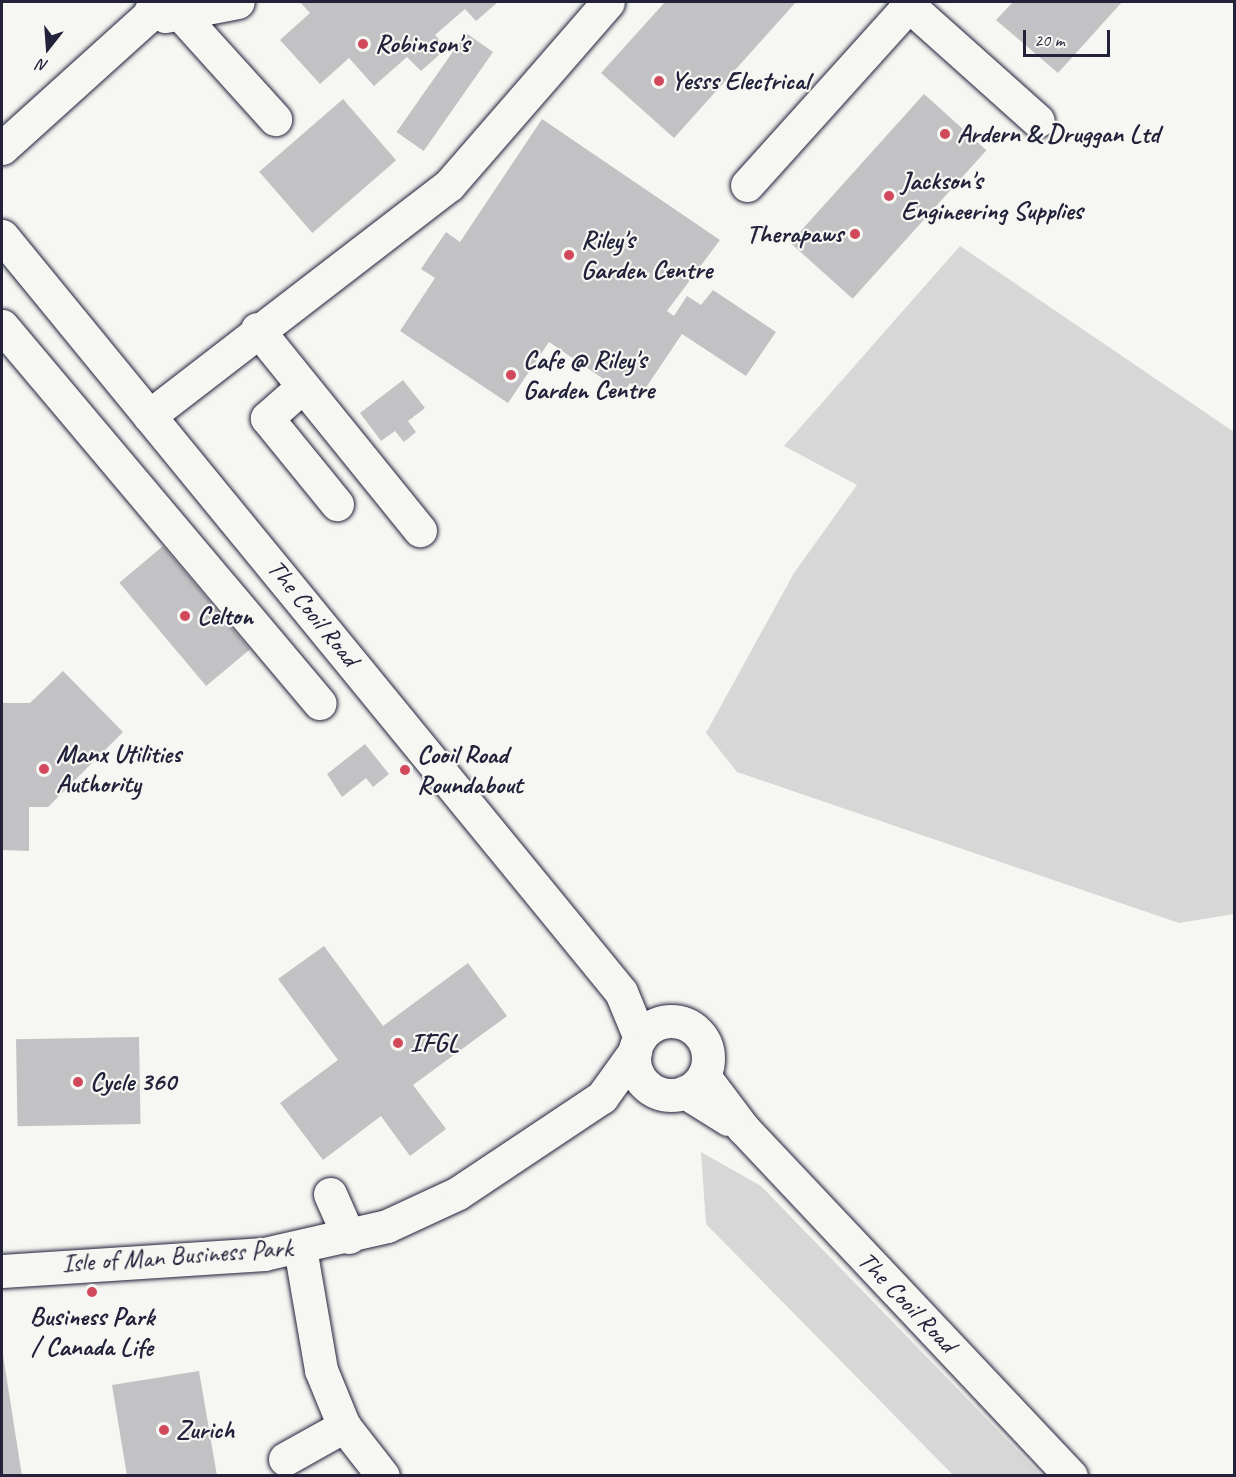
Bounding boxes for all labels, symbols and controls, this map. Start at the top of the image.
north arrow [18,18,78,78]
scale bar [1026,18,1113,56]
place label: Robinson's [375,28,469,60]
text: 20 m [1034,29,1065,51]
marker: Robinson's [356,37,370,51]
text: N [35,54,50,76]
place label: Yesss Electrical [671,65,809,97]
marker: Yesss Electrical [652,74,666,88]
place label: Ardern & Druggan Ltd [957,118,1159,150]
marker: Ardern & Druggan Ltd [938,127,952,141]
place label: Jackson's Engineering Supplies [901,165,1082,226]
marker: Jackson's Engineering Supplies [882,189,896,203]
place label: Therapaws [746,218,843,250]
place label: Riley's Garden Centre [581,224,712,286]
marker: Therapaws [848,227,862,241]
marker: Riley's Garden Centre [562,248,576,262]
place label: Cafe @ Riley's Garden Centre [523,344,654,406]
marker: Cafe @ Riley's Garden Centre [504,368,518,382]
street label: The Cooil Road [260,553,366,673]
place label: Celton [197,600,253,632]
marker: Celton [178,609,192,623]
place label: Manx Utilities Authority [56,738,183,800]
place label: Cooil Road Roundabout [417,739,522,800]
marker: Manx Utilities Authority [37,762,51,776]
marker: Cooil Road Roundabout [398,763,412,777]
place label: IFGL [410,1027,458,1059]
marker: IFGL [391,1036,405,1050]
place label: Cycle 360 [90,1066,176,1098]
marker: Cycle 360 [71,1075,85,1089]
street label: Isle of Man Business Park [60,1232,294,1280]
street label: The Cooil Road [851,1245,963,1359]
marker: Business Park / Canada Life [85,1285,99,1299]
place label: Business Park / Canada Life [30,1301,154,1362]
place label: Zurich [176,1414,234,1446]
marker: Zurich [157,1423,171,1437]

